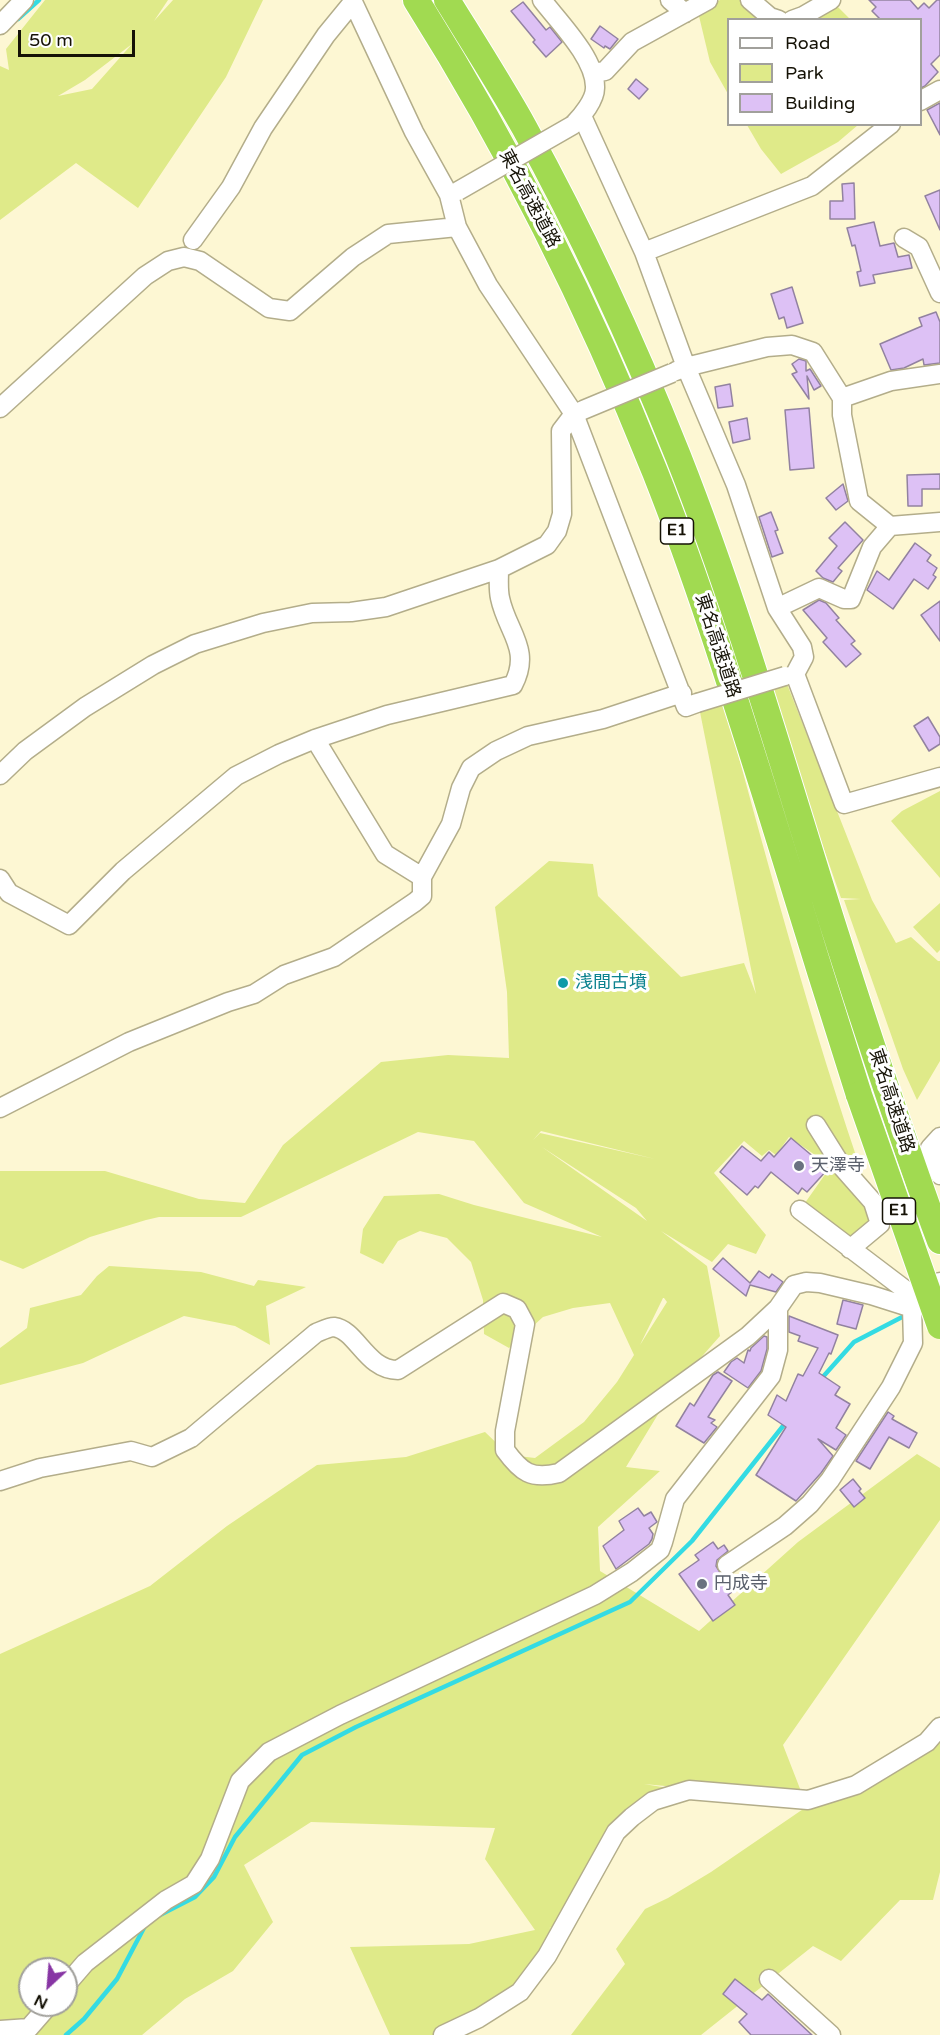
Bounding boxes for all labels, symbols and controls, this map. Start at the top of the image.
scale bar [21,18,138,56]
legend [727,18,922,126]
text: 50 m [29,29,73,51]
text: Road [785,32,830,54]
text: Park [785,62,823,84]
text: Building [785,92,855,114]
street label: 東名高速道路 [494,146,564,252]
road number: E1 [660,518,694,544]
street label: 東名高速道路 [690,591,744,701]
place label: 浅間古墳 [575,972,647,994]
marker: 浅間古墳 [556,976,570,990]
street label: 東名高速道路 [864,1046,918,1156]
place label: 天澤寺 [811,1155,865,1177]
marker: 天澤寺 [792,1159,806,1173]
road number: E1 [882,1198,916,1224]
place label: 円成寺 [714,1573,768,1595]
marker: 円成寺 [695,1577,709,1591]
north arrow [18,1957,78,2017]
text: N [31,1990,51,2013]

